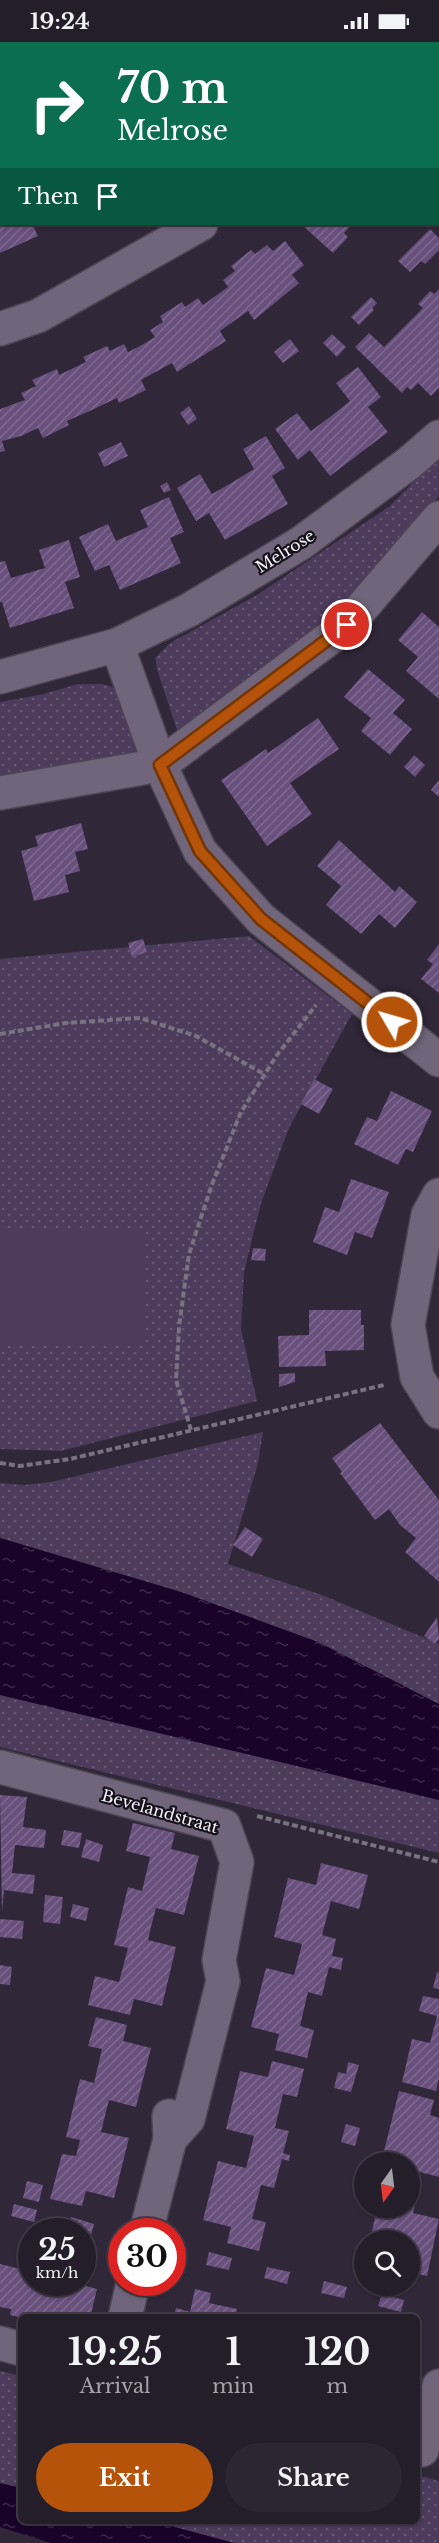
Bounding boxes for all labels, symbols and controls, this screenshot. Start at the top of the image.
text: 19:24 [30,8,90,35]
text: 70 m [117,62,228,114]
icon: right [18,66,96,144]
text: Melrose [117,114,228,147]
icon: arrive [91,180,124,213]
text: Then [18,183,79,210]
street label: Melrose [252,525,318,577]
pin [321,599,372,650]
icon: arrive [330,608,363,641]
position arrow [360,990,424,1054]
street label: Bevelandstraat [99,1785,221,1837]
north arrow [354,2152,420,2218]
map controls [354,2152,420,2296]
speed limit sign: 30 [108,2218,186,2296]
button: search [354,2230,420,2296]
text: 25 [38,2231,76,2268]
text: km/h [36,2263,78,2282]
text: 19:25 [68,2330,163,2375]
text: 1 [226,2330,241,2375]
text: 120 [304,2330,370,2375]
text: Arrival [80,2374,151,2398]
text: min [212,2374,254,2398]
text: m [326,2374,348,2398]
button: Exit [36,2443,213,2512]
button: Share [225,2443,402,2512]

